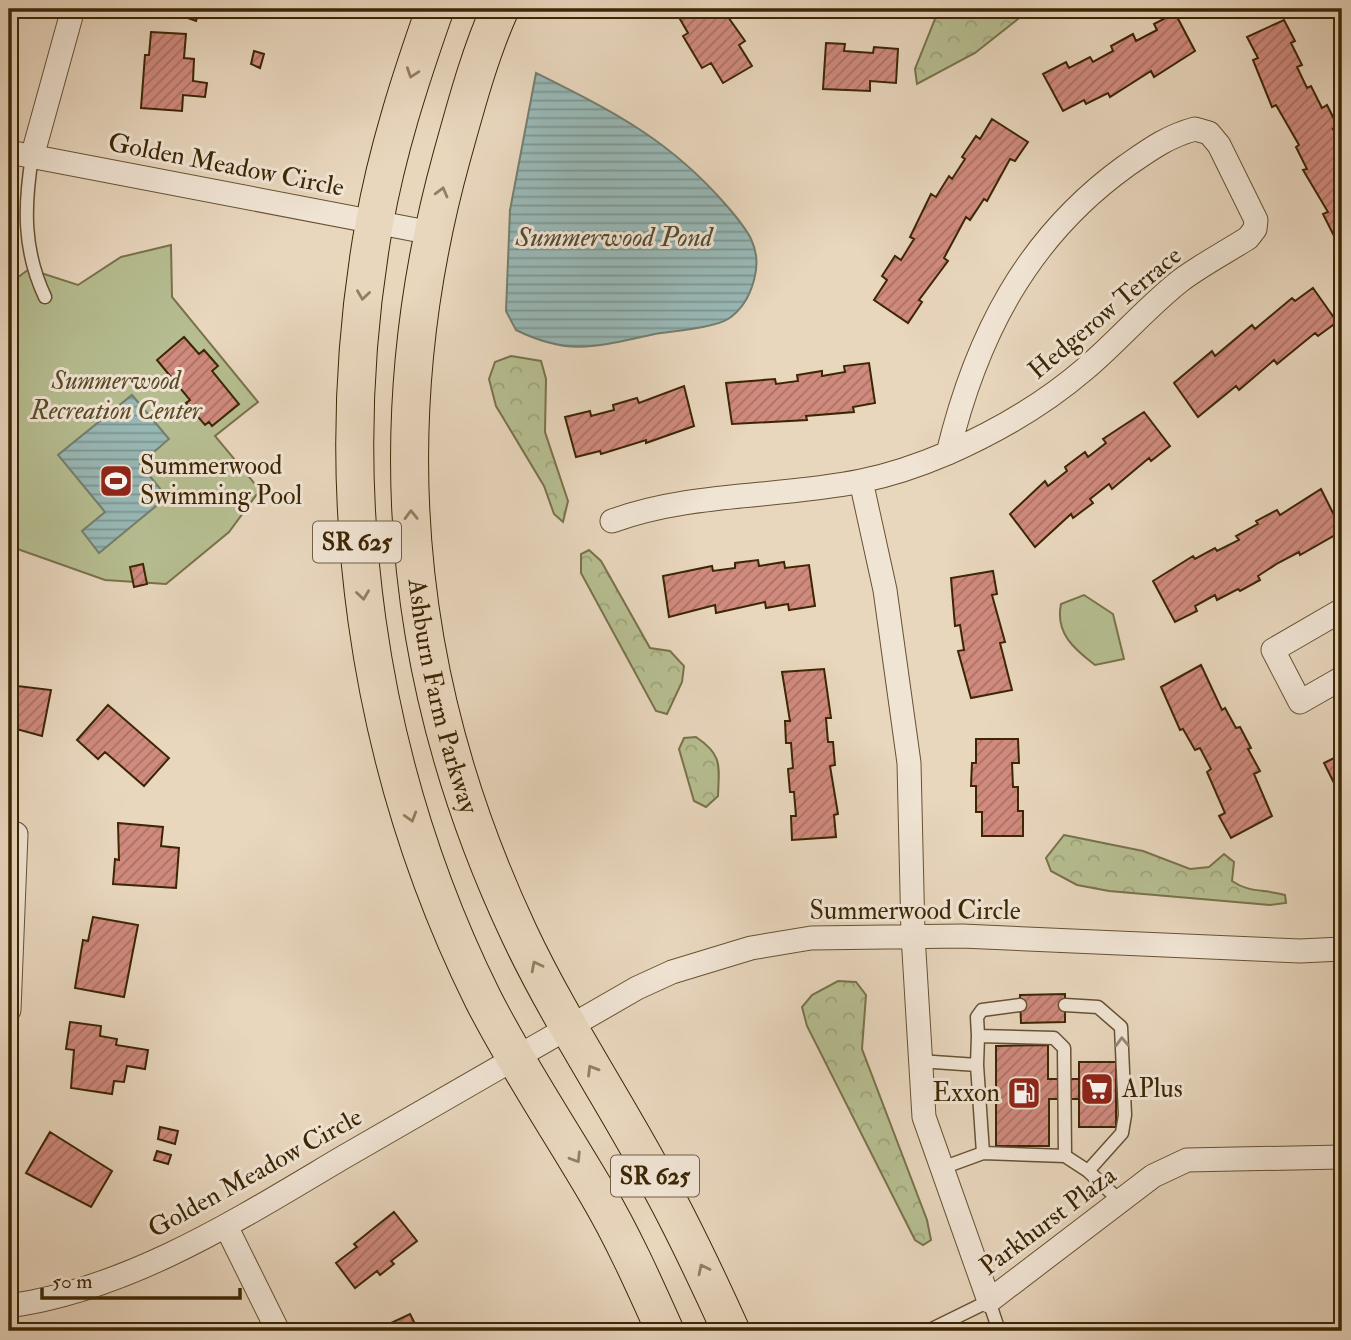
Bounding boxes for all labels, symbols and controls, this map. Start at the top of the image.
one-way arrow [406,67,420,79]
street label: Golden Meadow Circle [105,126,347,204]
one-way arrow [434,186,448,198]
water label: Summerwood Pond [515,220,715,255]
street label: Hedgerow Terrace [1022,240,1188,386]
one-way arrow [356,289,371,301]
park label: Summerwood Recreation Center [29,365,203,427]
place label: Summerwood Swimming Pool [140,450,302,512]
sports icon: Summerwood Swimming Pool [97,462,135,500]
one-way arrow [403,509,419,520]
road number: SR 625 [313,522,401,562]
street label: Ashburn Farm Parkway [400,576,485,818]
one-way arrow [355,589,370,601]
one-way arrow [403,811,417,823]
street label: Summerwood Circle [809,895,1021,927]
one-way arrow [531,961,545,973]
one-way arrow [1114,1037,1129,1048]
one-way arrow [588,1065,601,1078]
supermarket icon: APlus [1078,1070,1116,1108]
place label: APlus [1121,1073,1183,1105]
fuel station icon: Exxon [1005,1074,1043,1112]
place label: Exxon [933,1077,1000,1109]
street label: Golden Meadow Circle [142,1101,368,1245]
one-way arrow [567,1150,580,1163]
road number: SR 625 [611,1156,699,1196]
street label: Parkhurst Plaza [974,1159,1123,1283]
scale bar [42,1256,240,1300]
one-way arrow [697,1264,711,1276]
text: 50 m [52,1268,93,1295]

